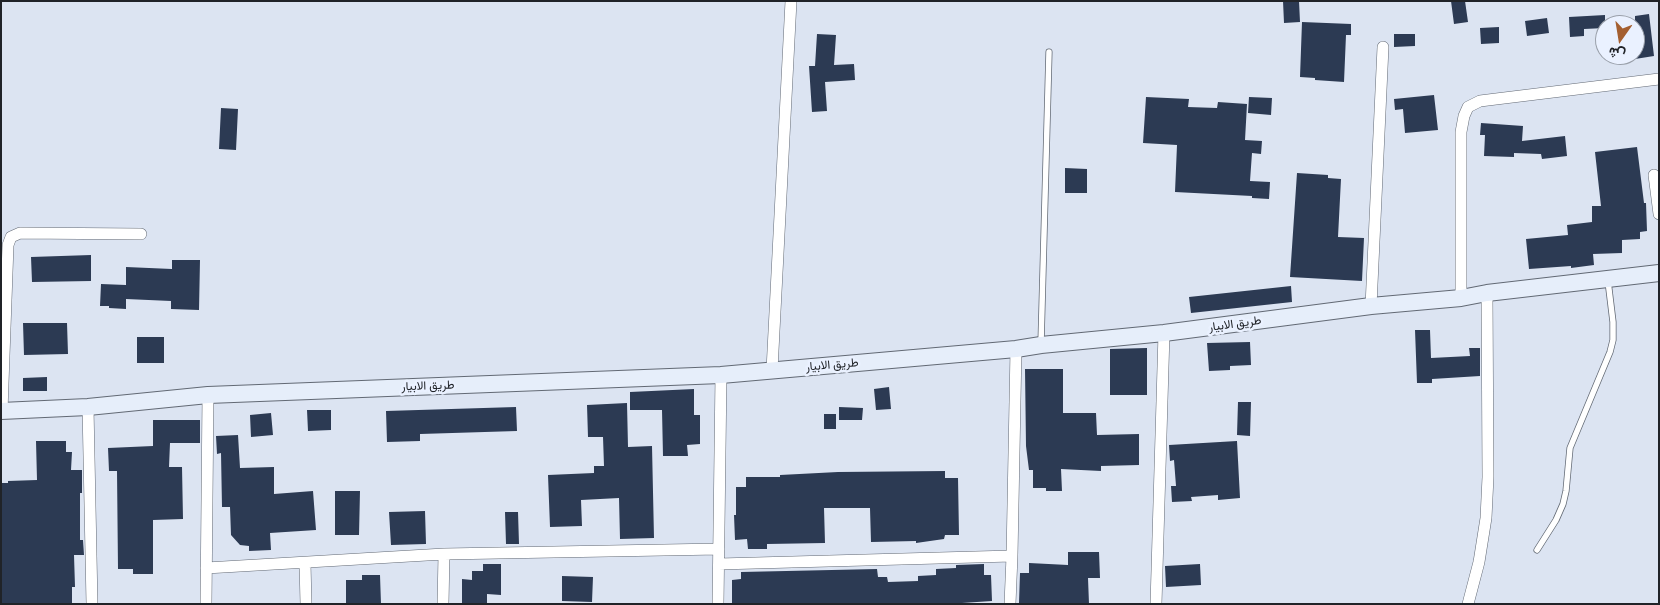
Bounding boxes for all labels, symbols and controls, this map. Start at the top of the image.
north arrow [1595,15,1645,65]
text: ش [1607,43,1627,64]
street label: طريق الابيار [1208,313,1262,335]
street label: طريق الابيار [805,356,859,374]
street label: طريق الابيار [401,378,455,394]

